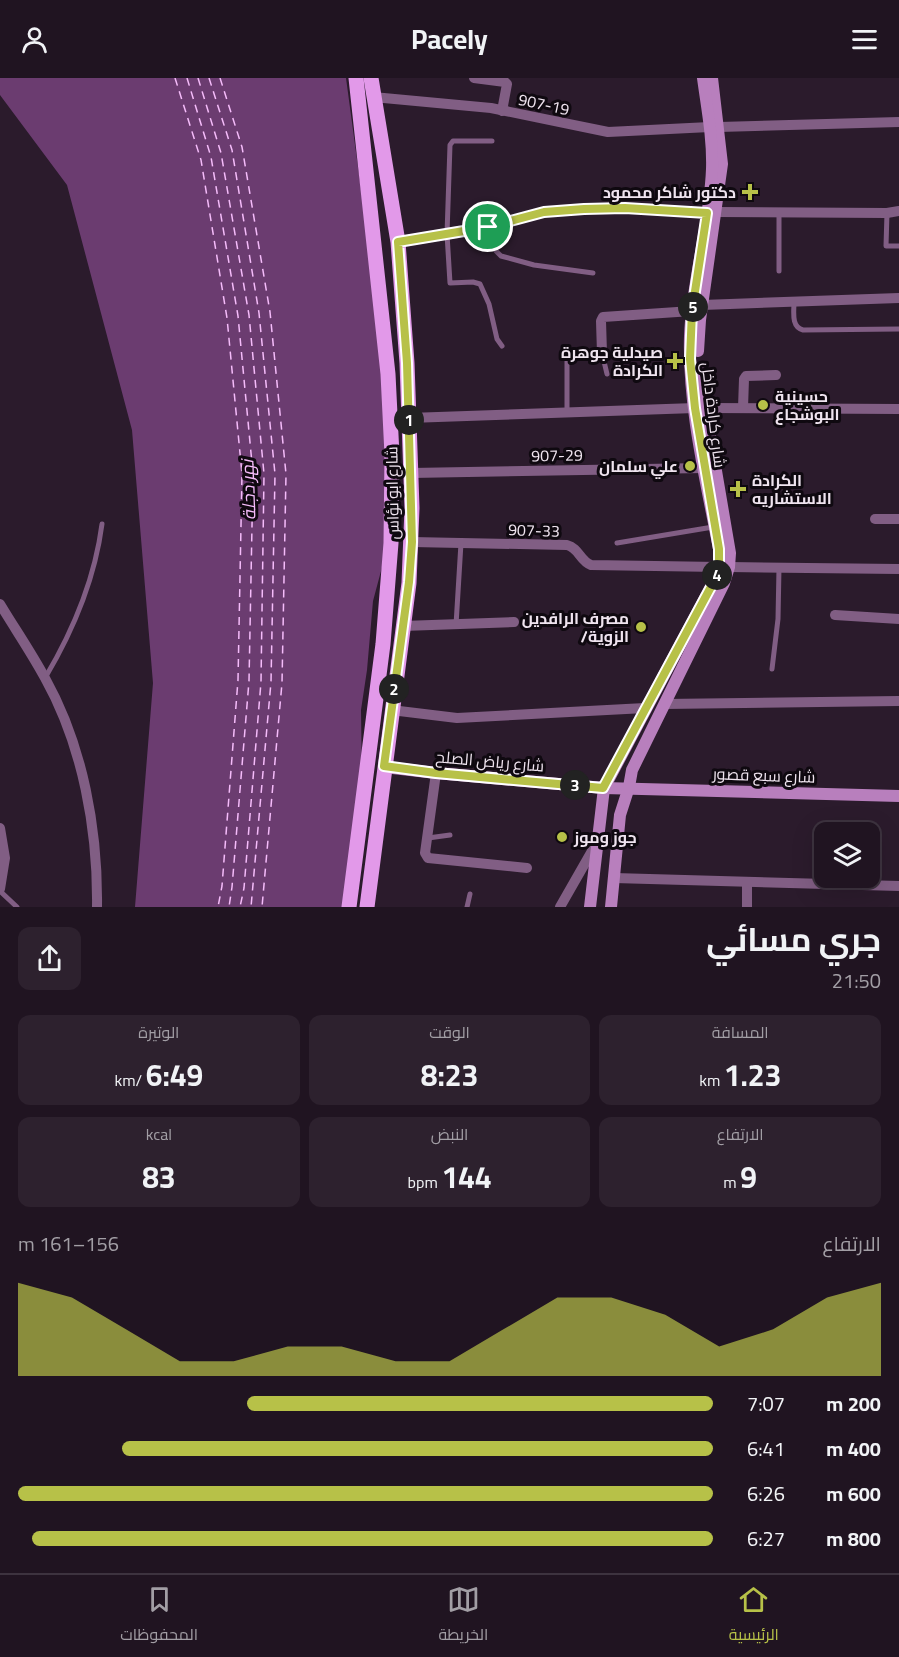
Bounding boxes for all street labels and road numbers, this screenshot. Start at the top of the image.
street label: 907-19 [516,84,572,124]
street label: شارع كرادة داخل [693,360,735,470]
street label: 907-29 [531,440,583,470]
street label: شارع ابو نؤاس [376,446,408,540]
street label: 907-33 [508,514,560,546]
street label: شارع رياض الصلح [434,741,546,781]
street label: شارع سبع قصور [711,758,816,792]

